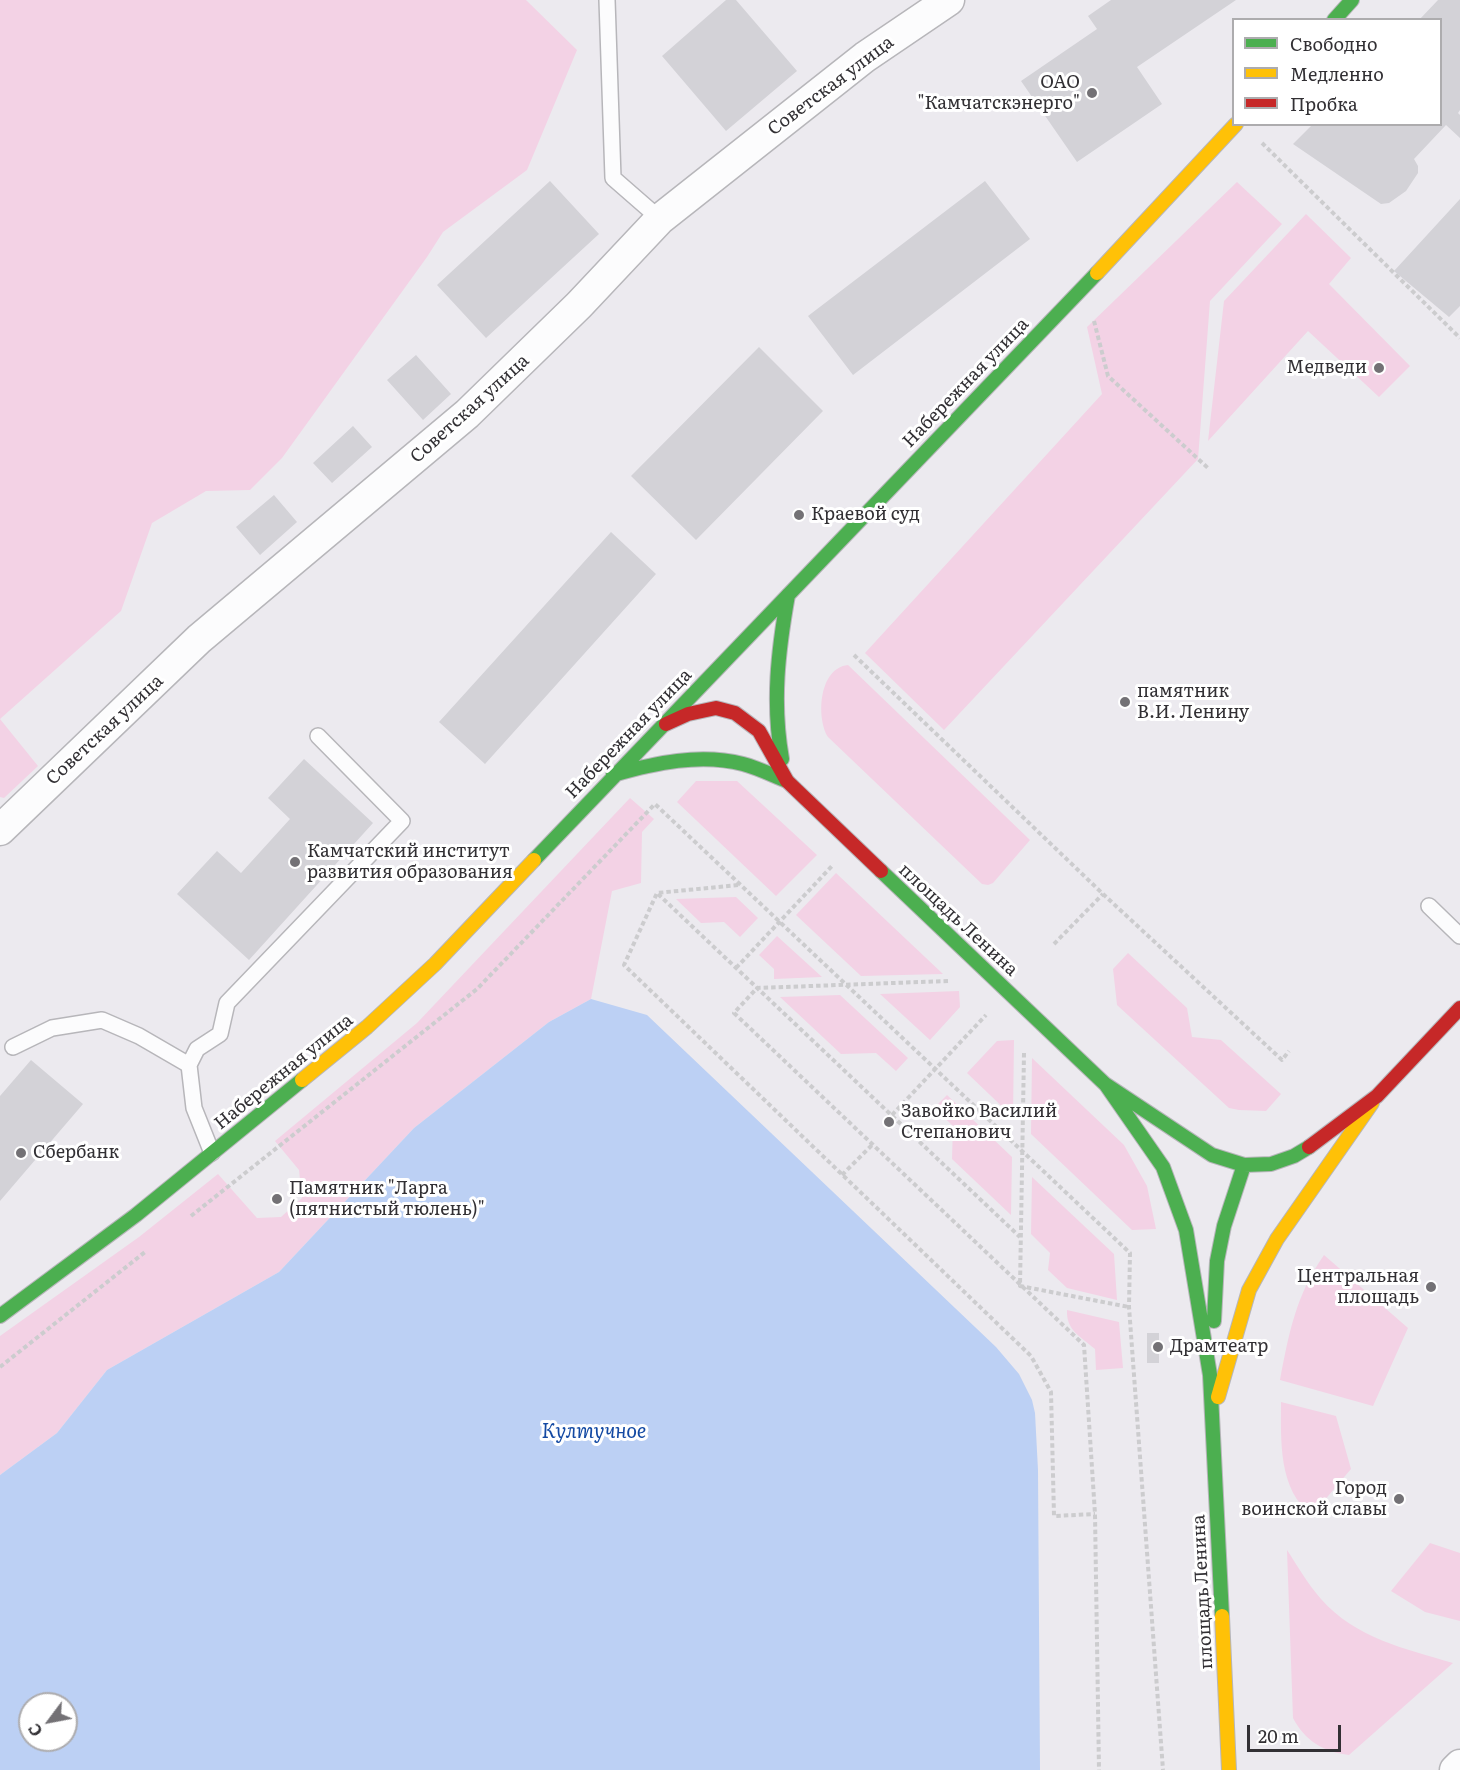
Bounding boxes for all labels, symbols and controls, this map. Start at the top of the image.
legend [1232,18,1442,126]
text: Свободно [1290,30,1378,57]
street label: Советская улица [764,32,898,140]
text: Медленно [1290,60,1384,87]
place label: ОАО "Камчатскэнерго" [917,72,1080,115]
marker: ОАО "Камчатскэнерго" [1085,86,1099,100]
text: Пробка [1290,90,1358,117]
street label: Набережная улица [899,314,1033,452]
street label: Советская улица [406,350,534,468]
place label: Медведи [1286,357,1367,379]
marker: Медведи [1372,361,1386,375]
place label: Краевой суд [811,504,920,526]
marker: Краевой суд [792,508,806,522]
street label: Набережная улица [562,665,696,803]
street label: Советская улица [42,670,168,790]
place label: памятник В.И. Ленину [1137,681,1249,724]
marker: памятник В.И. Ленину [1118,695,1132,709]
place label: Камчатский институт развития образования [307,841,513,884]
marker: Камчатский институт развития образования [288,855,302,869]
street label: площадь Ленина [894,859,1022,981]
street label: Набережная улица [210,1010,358,1134]
place label: Завойко Василий Степанович [901,1101,1057,1144]
marker: Завойко Василий Степанович [882,1115,896,1129]
place label: Сбербанк [33,1142,119,1164]
marker: Сбербанк [14,1146,28,1160]
place label: Памятник "Ларга (пятнистый тюлень)" [289,1178,485,1220]
marker: Памятник "Ларга (пятнистый тюлень)" [270,1192,284,1206]
place label: Центральная площадь [1297,1266,1419,1308]
marker: Центральная площадь [1424,1280,1438,1294]
place label: Драмтеатр [1170,1336,1268,1358]
marker: Драмтеатр [1151,1340,1165,1354]
water label: Култучное [542,1420,646,1444]
place label: Город воинской славы [1241,1478,1387,1520]
marker: Город воинской славы [1392,1492,1406,1506]
street label: площадь Ленина [1188,1514,1218,1670]
north arrow [18,1692,78,1752]
scale bar [1250,1713,1344,1751]
text: С [21,1719,48,1742]
text: 20 m [1258,1722,1299,1749]

